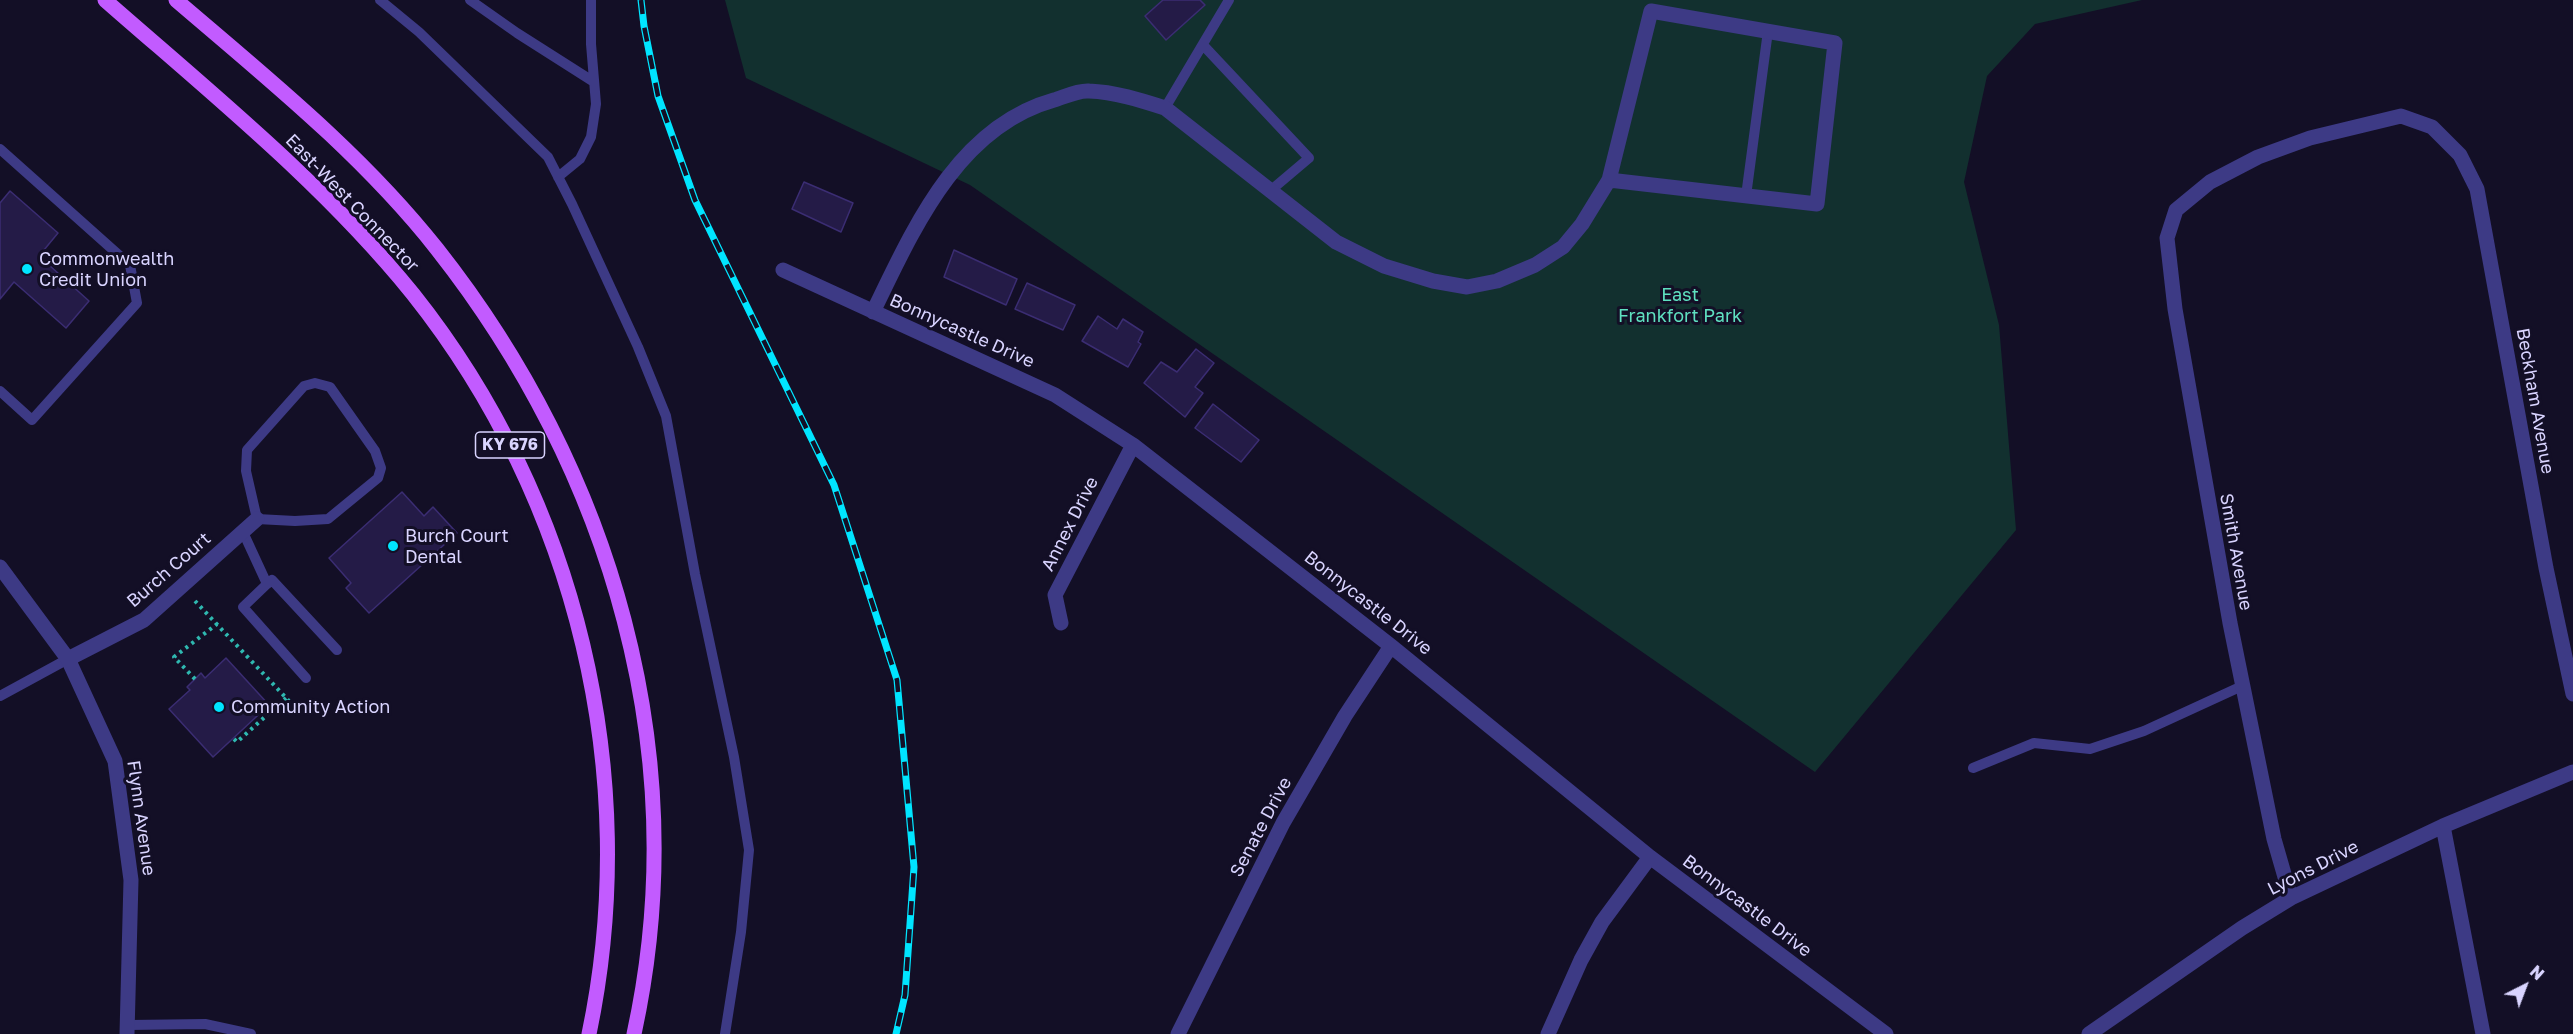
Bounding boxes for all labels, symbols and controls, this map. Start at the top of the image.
street label: East-West Connector [281,130,423,276]
place label: Commonwealth Credit Union [39,248,174,290]
marker: Commonwealth Credit Union [20,262,34,276]
park label: East Frankfort Park [1618,284,1742,326]
street label: Bonnycastle Drive [886,289,1038,373]
street label: Beckham Avenue [2512,326,2558,476]
road number: KY 676 [476,432,544,458]
street label: Annex Drive [1037,473,1103,575]
street label: Smith Avenue [2215,492,2257,612]
place label: Burch Court Dental [405,525,509,568]
street label: Burch Court [123,528,215,612]
marker: Burch Court Dental [386,539,400,553]
street label: Bonnycastle Drive [1300,546,1436,660]
place label: Community Action [231,696,390,718]
marker: Community Action [212,700,226,714]
street label: Flynn Avenue [122,759,160,877]
street label: Senate Drive [1226,773,1296,881]
street label: Lyons Drive [2264,836,2362,900]
street label: Bonnycastle Drive [1678,850,1816,962]
north arrow [2495,956,2555,1016]
text: N [2526,961,2548,984]

